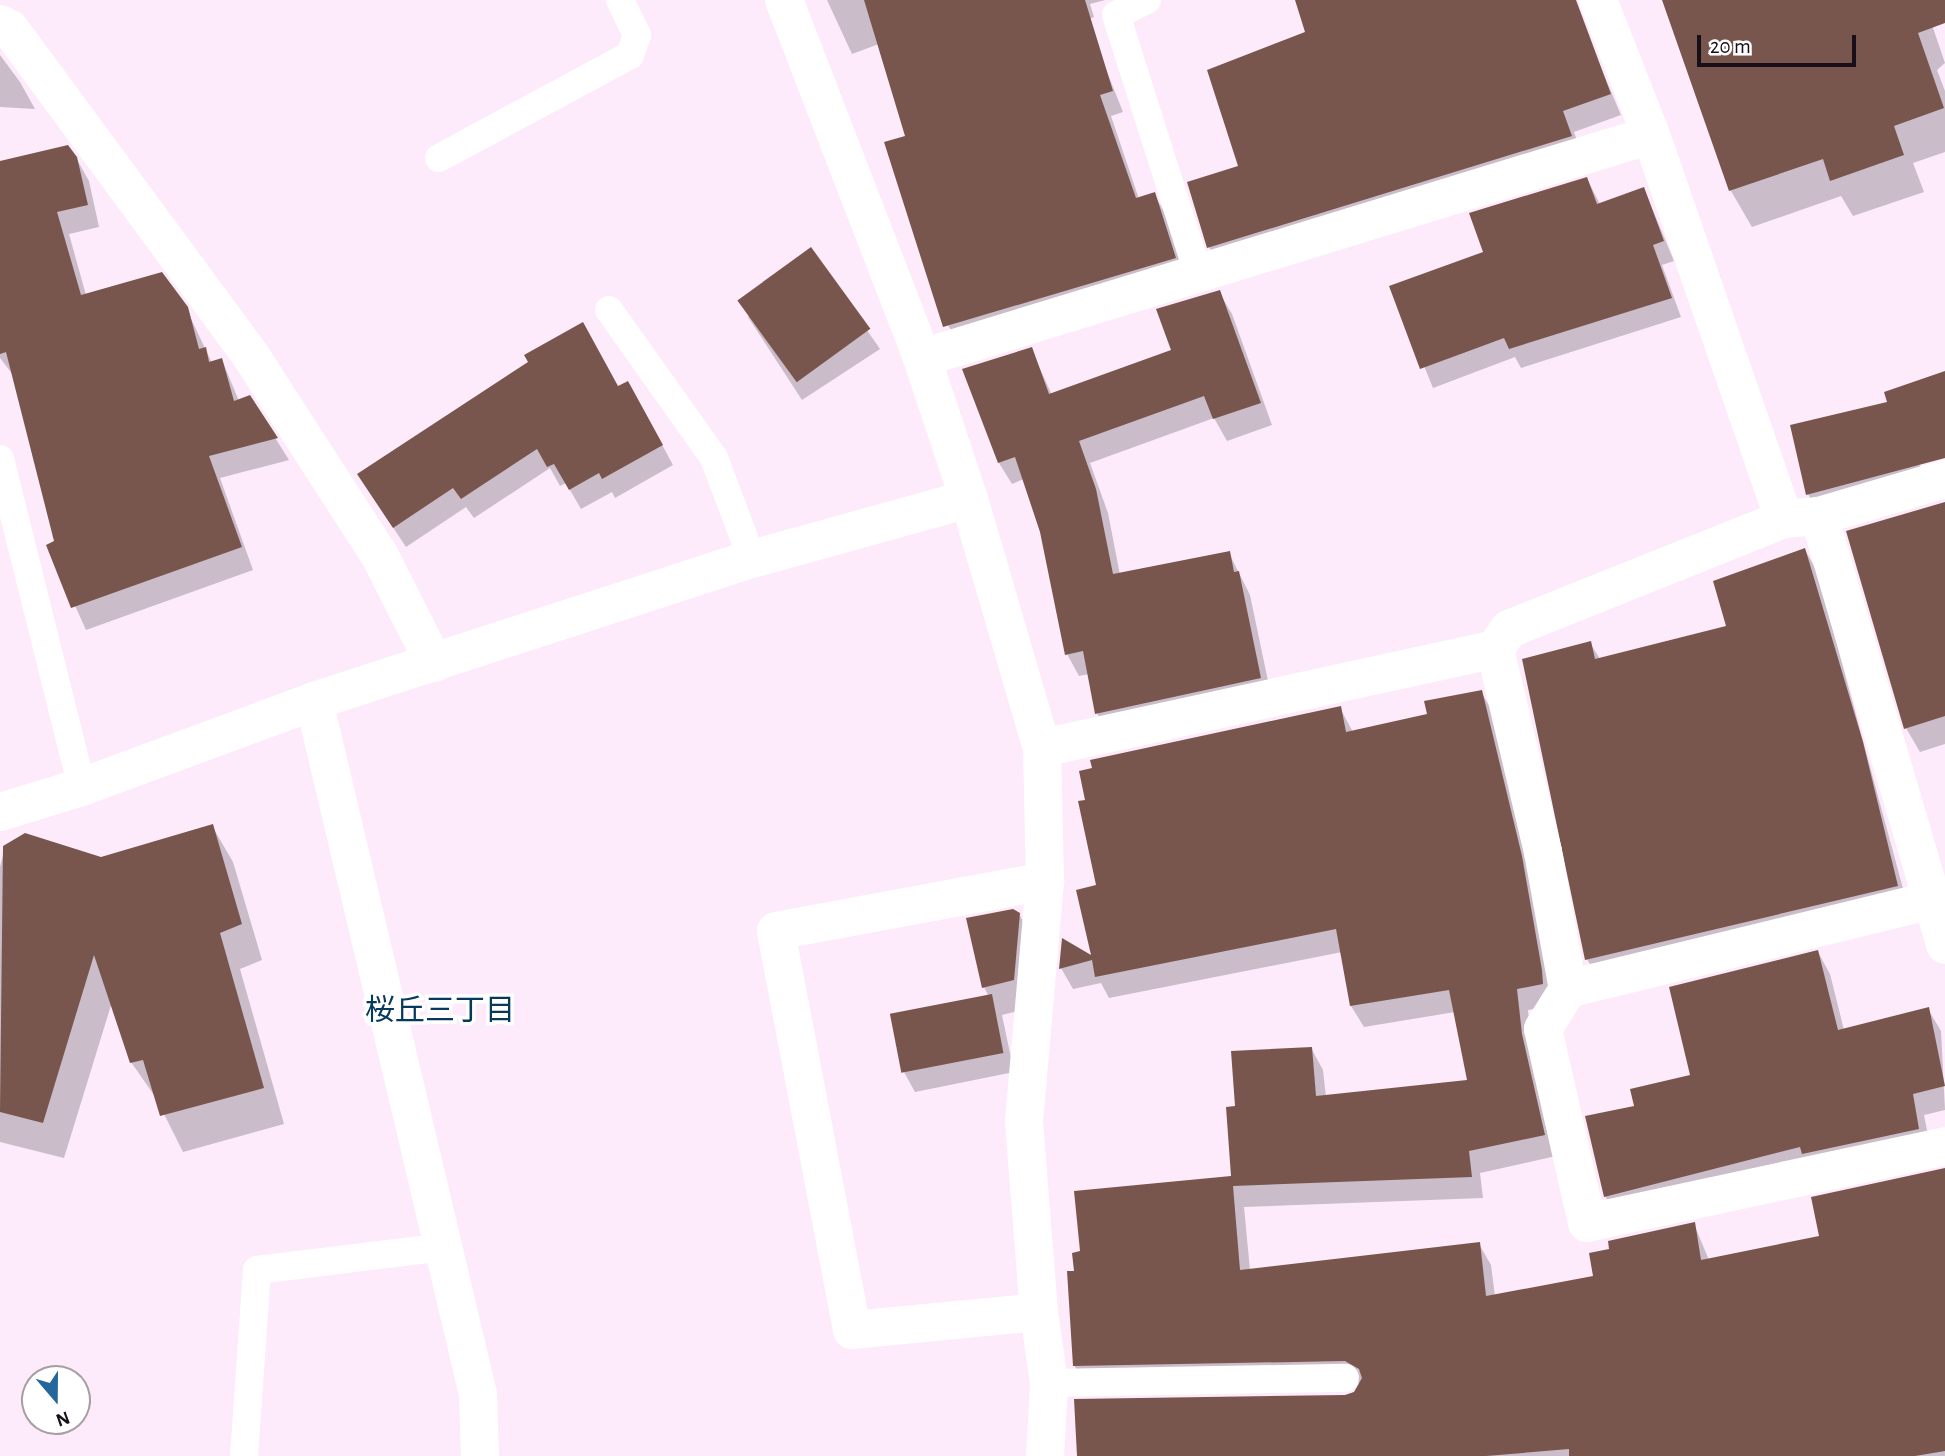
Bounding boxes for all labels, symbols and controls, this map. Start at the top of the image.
scale bar [1700,21,1859,65]
text: 20 m [1710,36,1751,57]
district label: 桜丘三丁目 [365,993,515,1029]
north arrow [21,1365,91,1435]
text: N [53,1407,72,1430]

